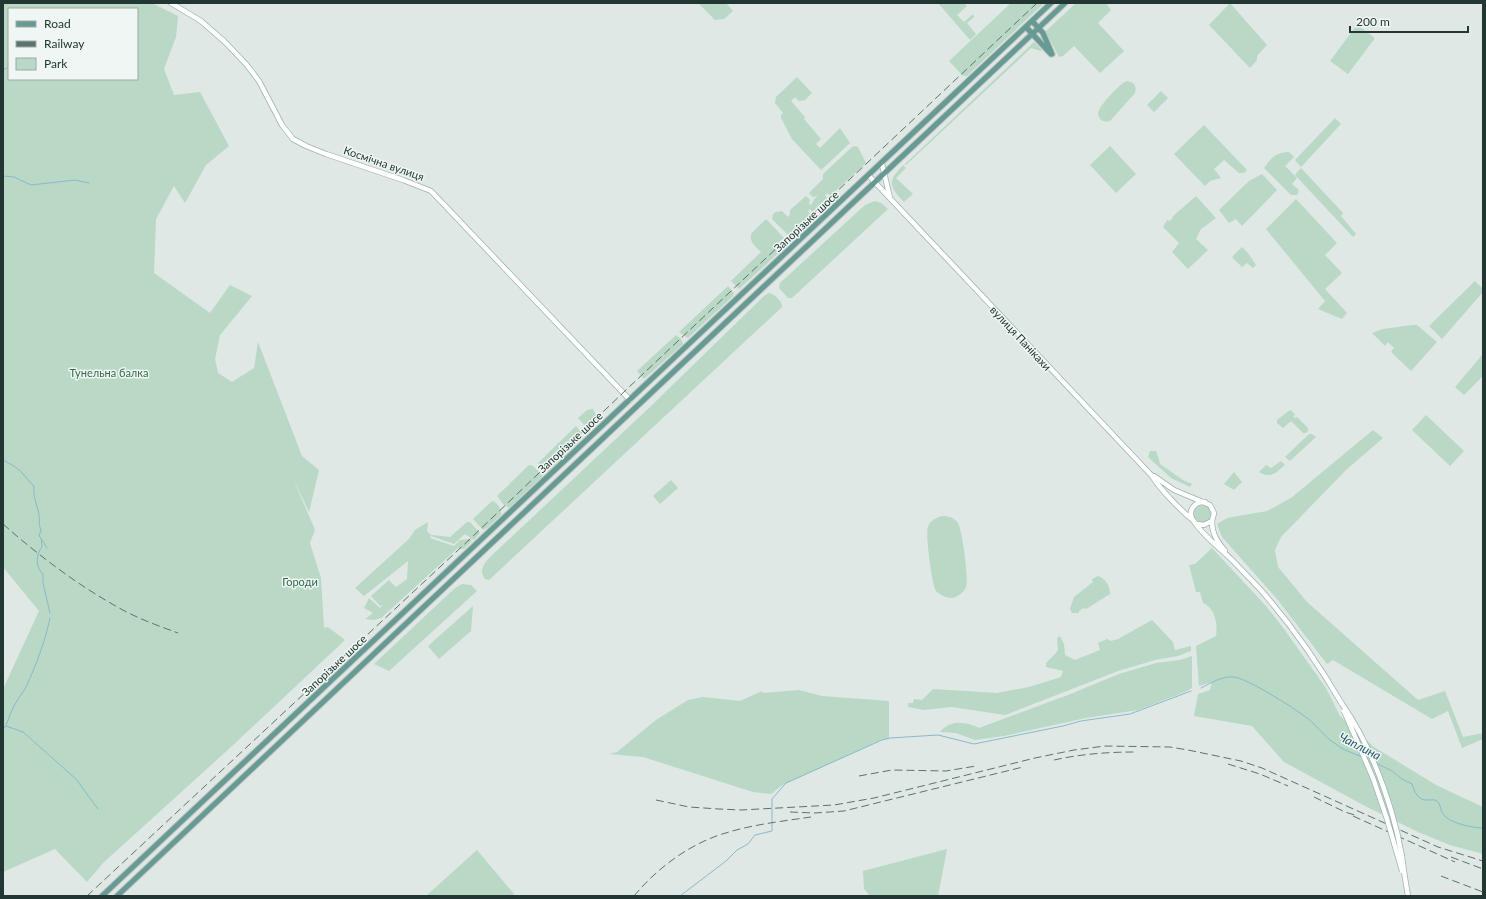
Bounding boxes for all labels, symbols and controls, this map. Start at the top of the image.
legend [8,8,138,80]
scale bar [1350,8,1468,34]
text: 200 m [1356,14,1390,29]
text: Road [44,16,71,31]
text: Railway [44,36,85,51]
text: Park [44,56,68,71]
street label: Космічна вулиця [342,143,426,183]
street label: Запорізьке шосе [771,188,841,254]
street label: вулиця Панікахи [988,303,1054,373]
park label: Тунельна балка [70,366,148,379]
street label: Запорізьке шосе [535,409,605,475]
park label: Городи [282,575,318,588]
street label: Запорізьке шосе [299,632,369,698]
water label: Чаплина [1337,729,1383,763]

